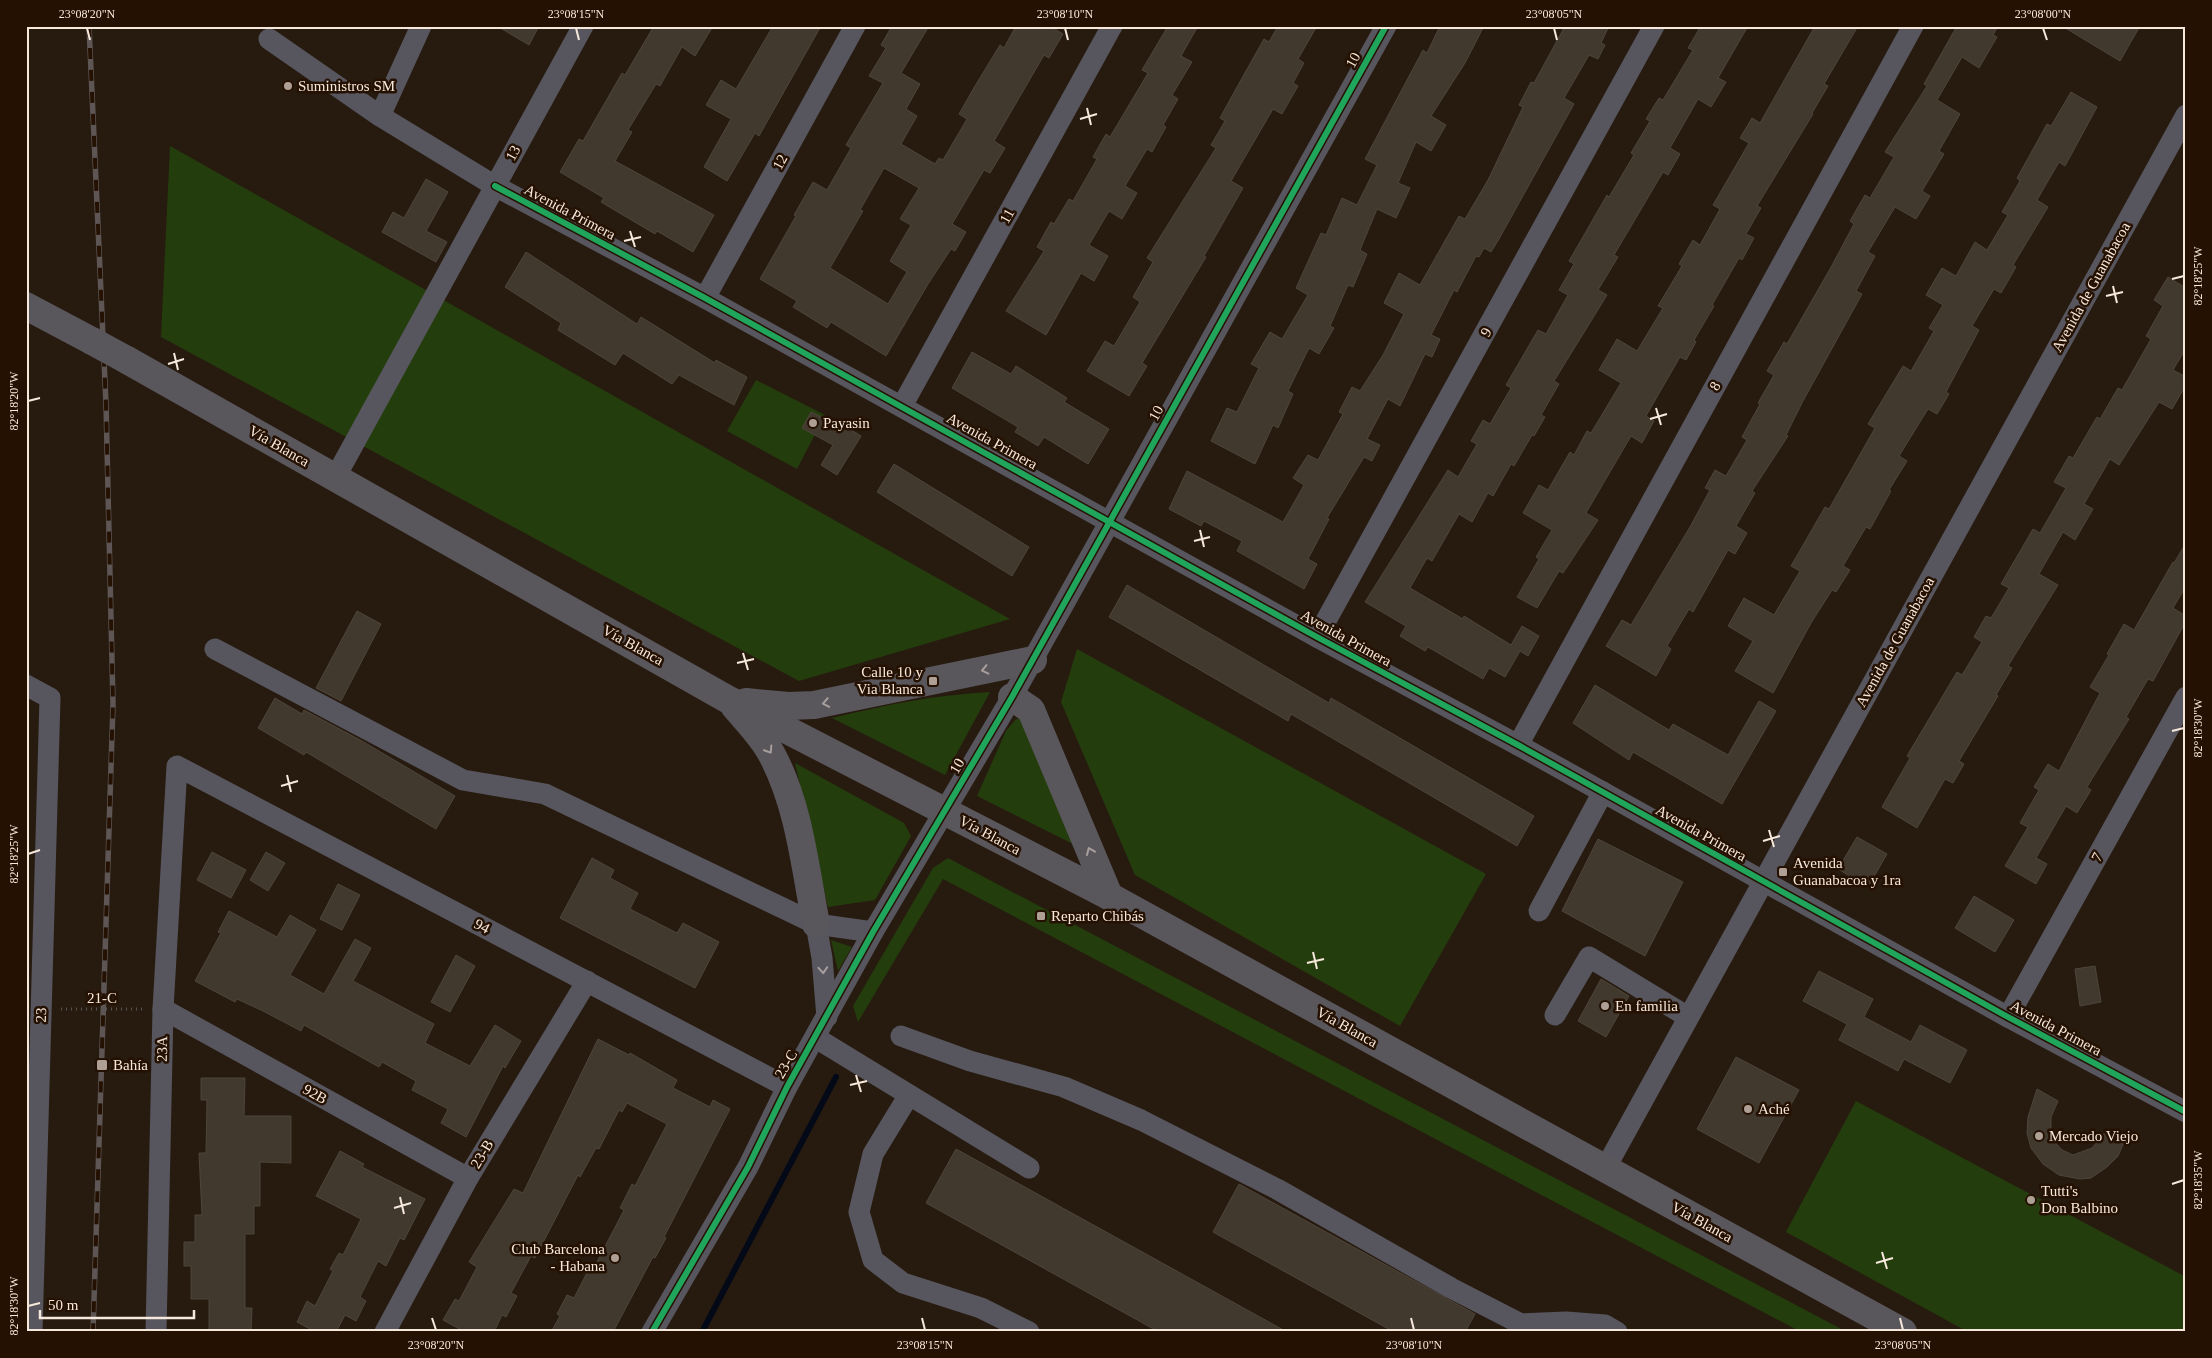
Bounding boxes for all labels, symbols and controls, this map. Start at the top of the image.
text: 23°08'20"N [59,7,116,21]
text: 23°08'15"N [548,7,605,21]
text: 23°08'10"N [1037,7,1094,21]
text: 23°08'05"N [1526,7,1583,21]
text: 23°08'00"N [2015,7,2072,21]
street label: 10 [1342,50,1364,70]
place label: Suministros SM [298,78,395,94]
marker: Suministros SM [282,80,294,92]
street label: 13 [502,143,524,163]
street label: 12 [769,152,791,172]
street label: Avenida Primera [522,181,619,243]
street label: 11 [996,206,1018,226]
street label: Avenida de Guanabacoa [2049,219,2133,355]
text: 82°18'25"W [2191,246,2205,306]
street label: 9 [1477,325,1495,339]
text: 82°18'20"W [7,371,21,431]
street label: 8 [1706,379,1724,393]
street label: 10 [1145,403,1167,423]
street label: Avenida Primera [944,410,1040,473]
place label: Payasin [823,415,870,431]
marker: Payasin [807,417,819,429]
street label: Vía Blanca [246,422,312,470]
street label: Avenida de Guanabacoa [1853,574,1937,710]
street label: Avenida Primera [1298,607,1394,670]
street label: Vía Blanca [600,622,666,668]
place label: Calle 10 y Via Blanca [857,664,923,697]
one-way arrow [981,664,989,675]
marker: Calle 10 y Via Blanca [927,675,939,687]
one-way arrow [821,697,830,707]
text: 82°18'30"W [2191,698,2205,758]
one-way arrow [762,745,772,754]
street label: 10 [946,756,968,776]
street label: Avenida Primera [1653,802,1749,865]
street label: Vía Blanca [957,812,1024,858]
text: 82°18'25"W [7,824,21,884]
one-way arrow [1085,847,1096,856]
street label: 7 [2088,849,2106,864]
place label: Avenida Guanabacoa y 1ra [1793,855,1902,888]
marker: Avenida Guanabacoa y 1ra [1777,866,1789,878]
place label: Reparto Chibás [1051,908,1144,924]
marker: Reparto Chibás [1035,910,1047,922]
street label: 94 [472,915,493,937]
one-way arrow [817,966,828,974]
street label: 21-C [87,990,117,1006]
street label: Avenida Primera [2008,997,2105,1059]
place label: En familia [1615,998,1678,1014]
marker: En familia [1599,1000,1611,1012]
street label: Vía Blanca [1314,1004,1380,1050]
street label: 23 [33,1007,49,1023]
street label: 23A [154,1036,170,1062]
street label: 23-C [772,1047,800,1081]
place label: Bahía [113,1057,148,1073]
marker: Bahía [95,1058,109,1072]
street label: 92B [300,1081,330,1107]
place label: Aché [1758,1101,1790,1117]
marker: Aché [1742,1103,1754,1115]
place label: Mercado Viejo [2049,1128,2138,1144]
marker: Mercado Viejo [2033,1130,2045,1142]
street label: 23-B [467,1137,497,1171]
text: 82°18'35"W [2191,1150,2205,1210]
place label: Tutti's Don Balbino [2041,1183,2118,1216]
marker: Tutti's Don Balbino [2025,1194,2037,1206]
street label: Vía Blanca [1669,1199,1735,1245]
place label: Club Barcelona - Habana [511,1241,605,1274]
marker: Club Barcelona - Habana [609,1252,621,1264]
text: 82°18'30"W [7,1276,21,1336]
scale bar [40,1288,194,1320]
text: 50 m [48,1297,79,1313]
text: 23°08'20"N [408,1338,465,1352]
text: 23°08'15"N [897,1338,954,1352]
text: 23°08'10"N [1386,1338,1443,1352]
text: 23°08'05"N [1875,1338,1932,1352]

